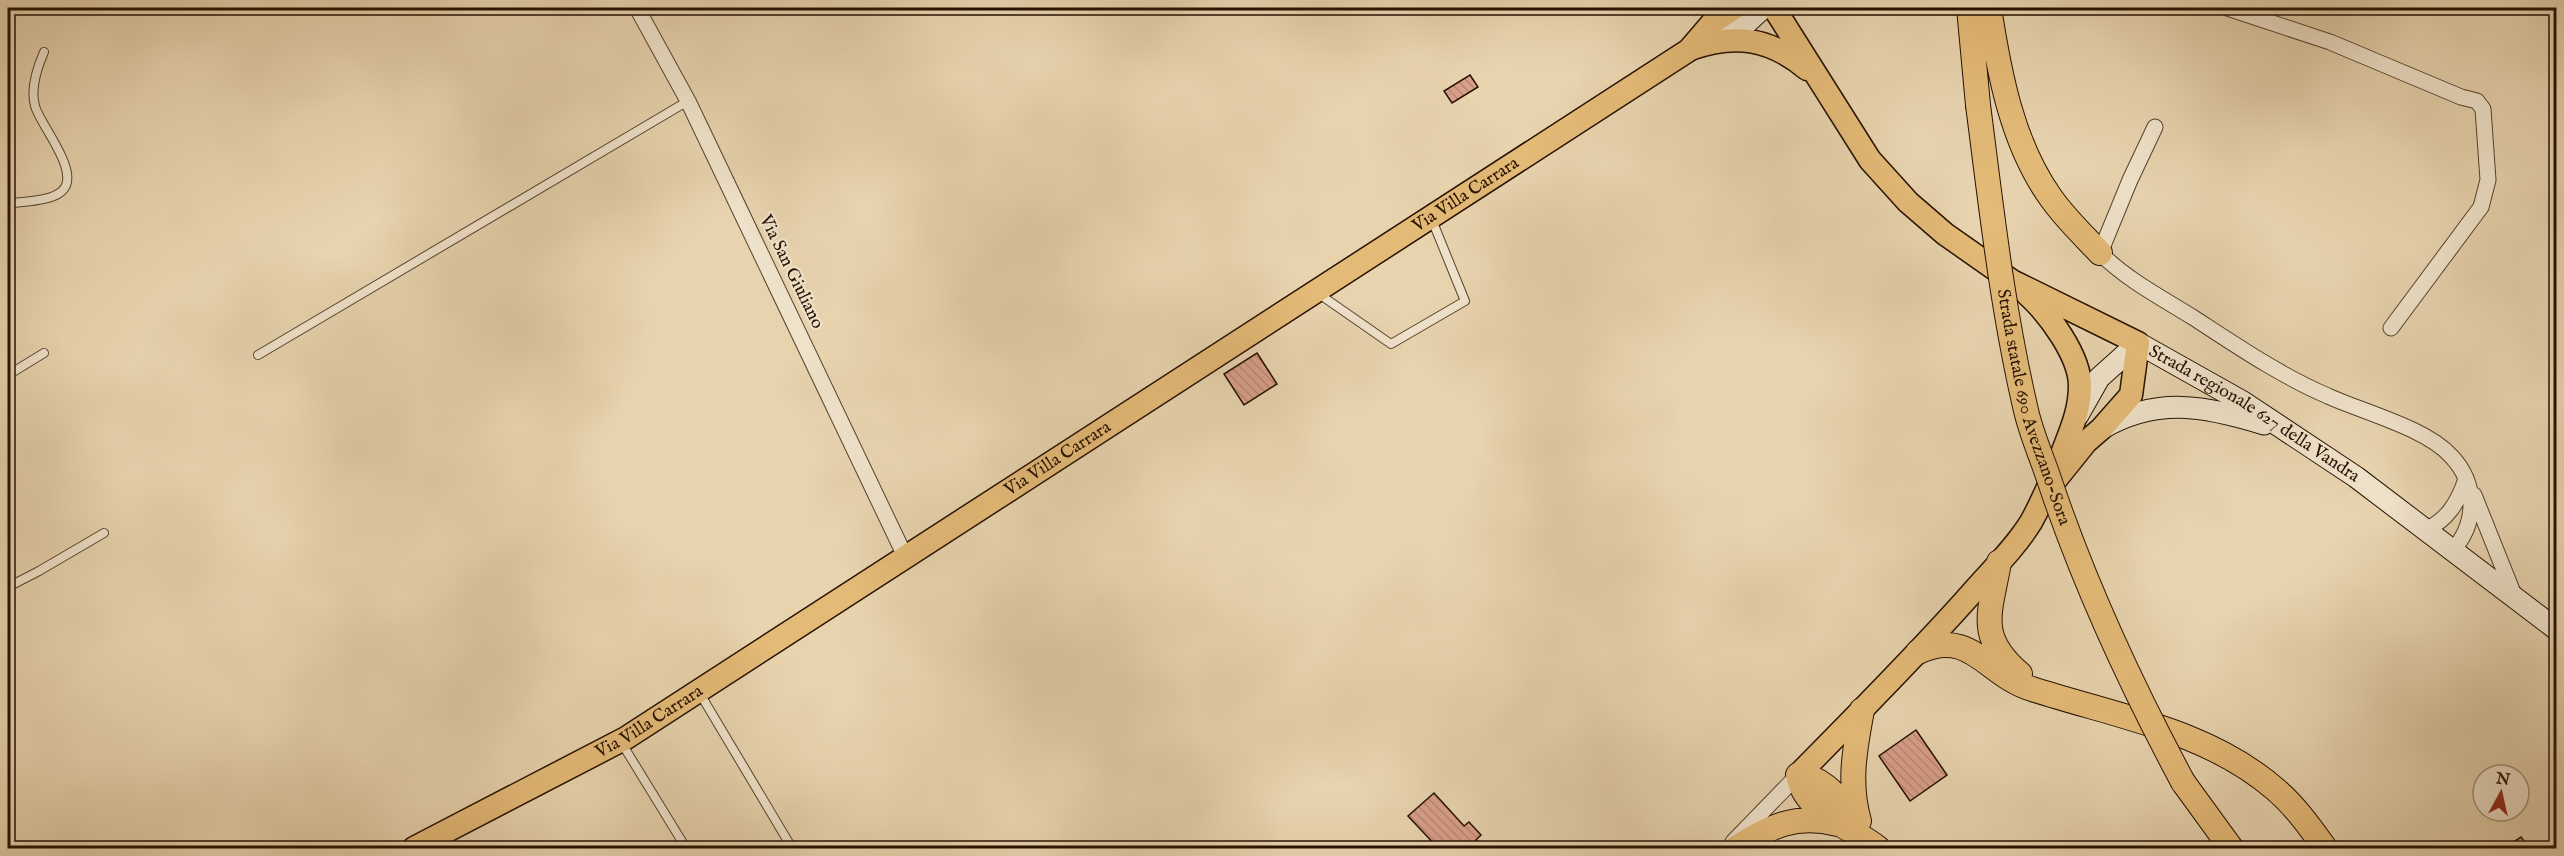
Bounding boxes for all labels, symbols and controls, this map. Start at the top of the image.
street label: Via Villa Carrara [1407,151,1524,238]
street label: Via San Giuliano [753,210,829,333]
street label: Strada statale 690 Avezzano-Sora [1991,287,2076,529]
street label: Strada regionale 627 della Vandra [2144,340,2364,488]
street label: Via Villa Carrara [999,416,1116,502]
street label: Via Villa Carrara [590,680,708,764]
north arrow [2471,763,2531,823]
text: N [2494,769,2511,791]

